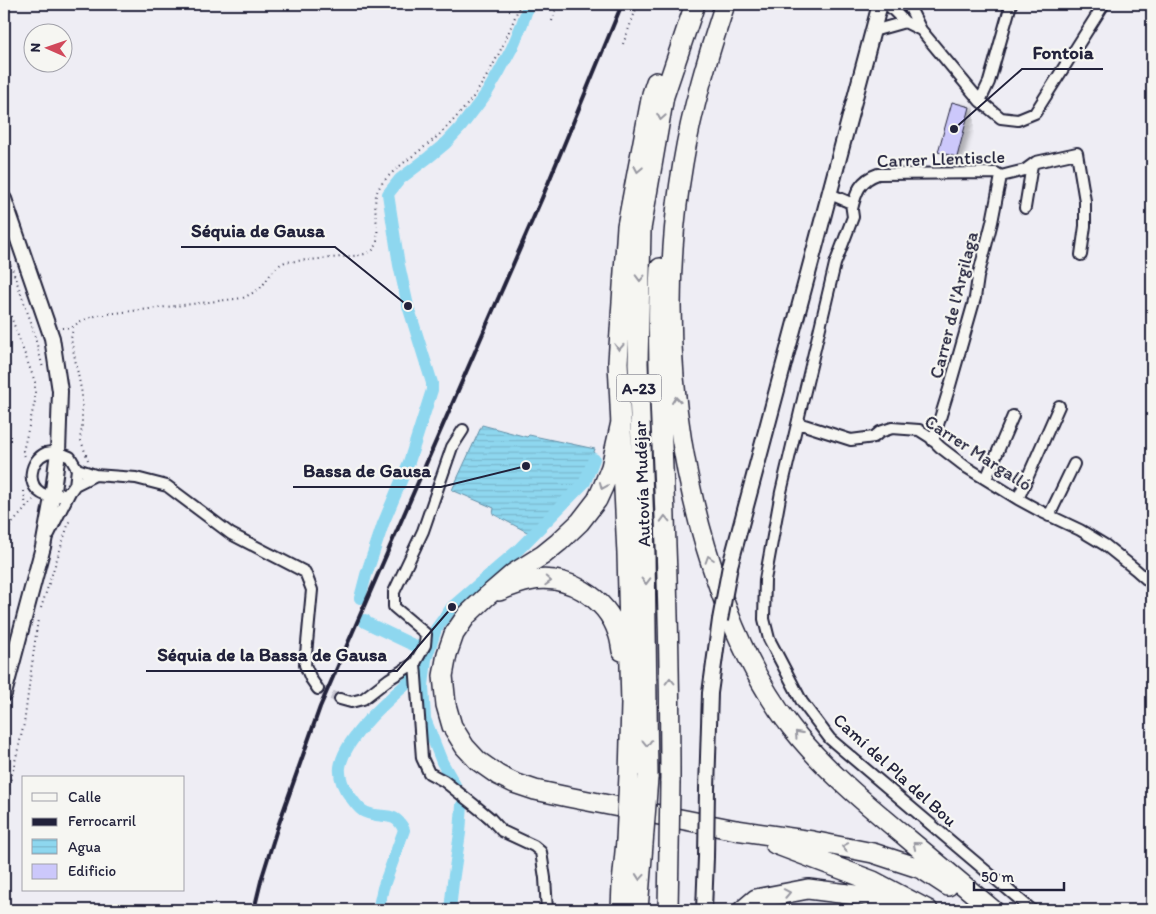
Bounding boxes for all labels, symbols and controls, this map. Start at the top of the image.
north arrow [22,22,72,72]
callout: Fontoia [1022,35,1103,69]
text: Fontoia [1032,41,1095,64]
text: N [27,43,44,53]
one-way arrow [656,113,666,122]
street label: Carrer Llentiscle [876,146,1006,172]
one-way arrow [633,164,643,173]
callout: Séquia de Gausa [181,213,335,247]
text: Séquia de Gausa [191,219,326,242]
street label: Carrer de l'Argilaga [925,229,983,381]
one-way arrow [635,274,645,282]
one-way arrow [614,344,625,352]
road number: A-23 [616,374,662,402]
one-way arrow [671,396,682,404]
street label: Carrer Margalló [920,410,1036,496]
street label: Autovía Mudéjar [629,420,655,547]
callout: Bassa de Gausa [293,453,441,487]
text: Bassa de Gausa [303,459,431,482]
one-way arrow [599,481,610,490]
one-way arrow [660,514,670,522]
one-way arrow [704,555,714,564]
one-way arrow [544,575,552,586]
one-way arrow [640,577,651,585]
callout: Séquia de la Bassa de Gausa [146,637,397,671]
text: Séquia de la Bassa de Gausa [157,643,387,666]
one-way arrow [665,677,675,684]
street label: Camí del Pla del Bou [829,709,961,831]
one-way arrow [794,730,803,739]
one-way arrow [642,740,652,747]
legend [22,776,185,892]
text: Calle [68,788,101,806]
text: Ferrocarril [68,812,137,830]
text: Agua [68,838,102,856]
one-way arrow [912,842,921,851]
one-way arrow [840,843,849,853]
scale bar [974,859,1064,891]
text: Edificio [68,862,116,880]
text: 50 m [981,868,1014,886]
one-way arrow [635,873,646,881]
one-way arrow [783,888,792,899]

